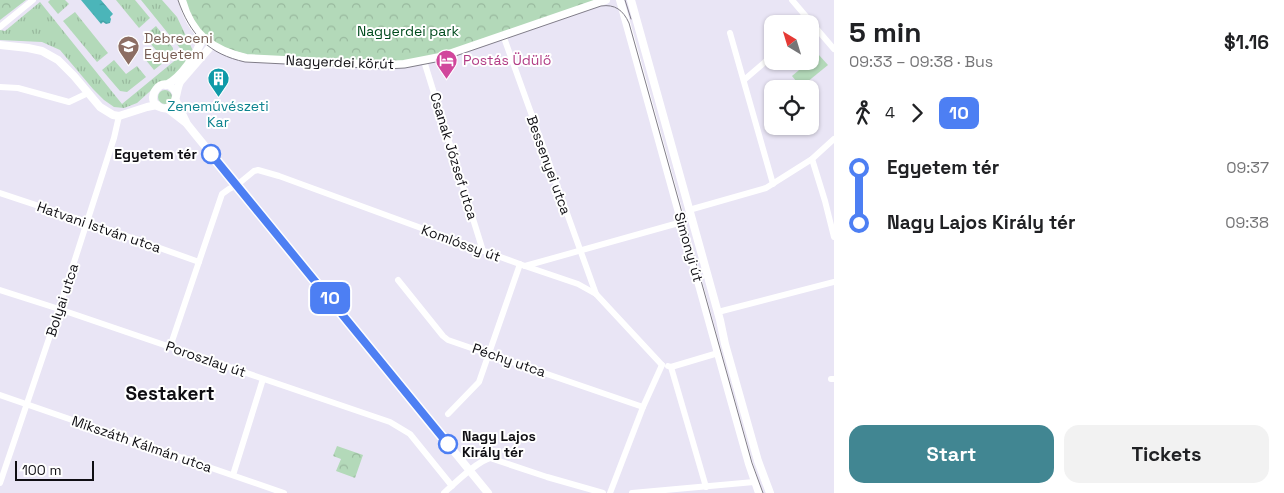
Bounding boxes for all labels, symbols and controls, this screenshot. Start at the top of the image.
text: 5 min [849,14,922,50]
north arrow [764,15,819,70]
map controls [764,15,819,135]
park label: Nagyerdei park [357,22,460,40]
place label: Debreceni Egyetem [144,29,213,63]
text: $1.16 [1224,30,1269,55]
school or university icon: Debreceni Egyetem [116,34,140,65]
hotel icon: Postás Üdülő [435,48,459,79]
street label: Nagyerdei körút [285,51,395,73]
place label: Postás Üdülő [463,51,551,69]
text: 09:33 – 09:38 · Bus [849,51,993,72]
building icon: Zeneművészeti Kar [206,66,230,97]
button: locate [764,80,819,135]
street label: Csanak József utca [426,90,482,222]
place label: Zeneművészeti Kar [167,97,269,131]
icon: walk [849,99,877,127]
icon: forward [903,99,931,127]
text: 10 [949,101,969,124]
text: 4 [885,102,895,123]
street label: Bessenyei utca [523,113,575,217]
marker: Egyetem tér [201,144,221,164]
place label: Egyetem tér [114,145,197,163]
text: Egyetem tér [887,155,999,180]
text: 09:37 [1226,157,1269,178]
street label: Hatvani István utca [35,197,163,257]
street label: Simonyi út [670,210,708,284]
text: Nagy Lajos Király tér [887,210,1076,235]
text: 09:38 [1225,212,1269,233]
street label: Komlóssy út [419,220,503,266]
street label: Bolyai utca [42,261,82,339]
line badge: 10 [308,282,352,314]
text: 10 [320,286,340,309]
street label: Poroszlay út [164,337,248,381]
street label: Péchy utca [470,339,548,381]
district label: Sestakert [125,381,215,406]
street label: Mikszáth Kálmán utca [69,412,215,476]
button: Start [849,425,1054,483]
button: Tickets [1064,425,1269,483]
place label: Nagy Lajos Király tér [462,427,536,461]
marker: Nagy Lajos Király tér [438,434,458,454]
scale bar [15,458,94,481]
text: 100 m [22,461,61,479]

